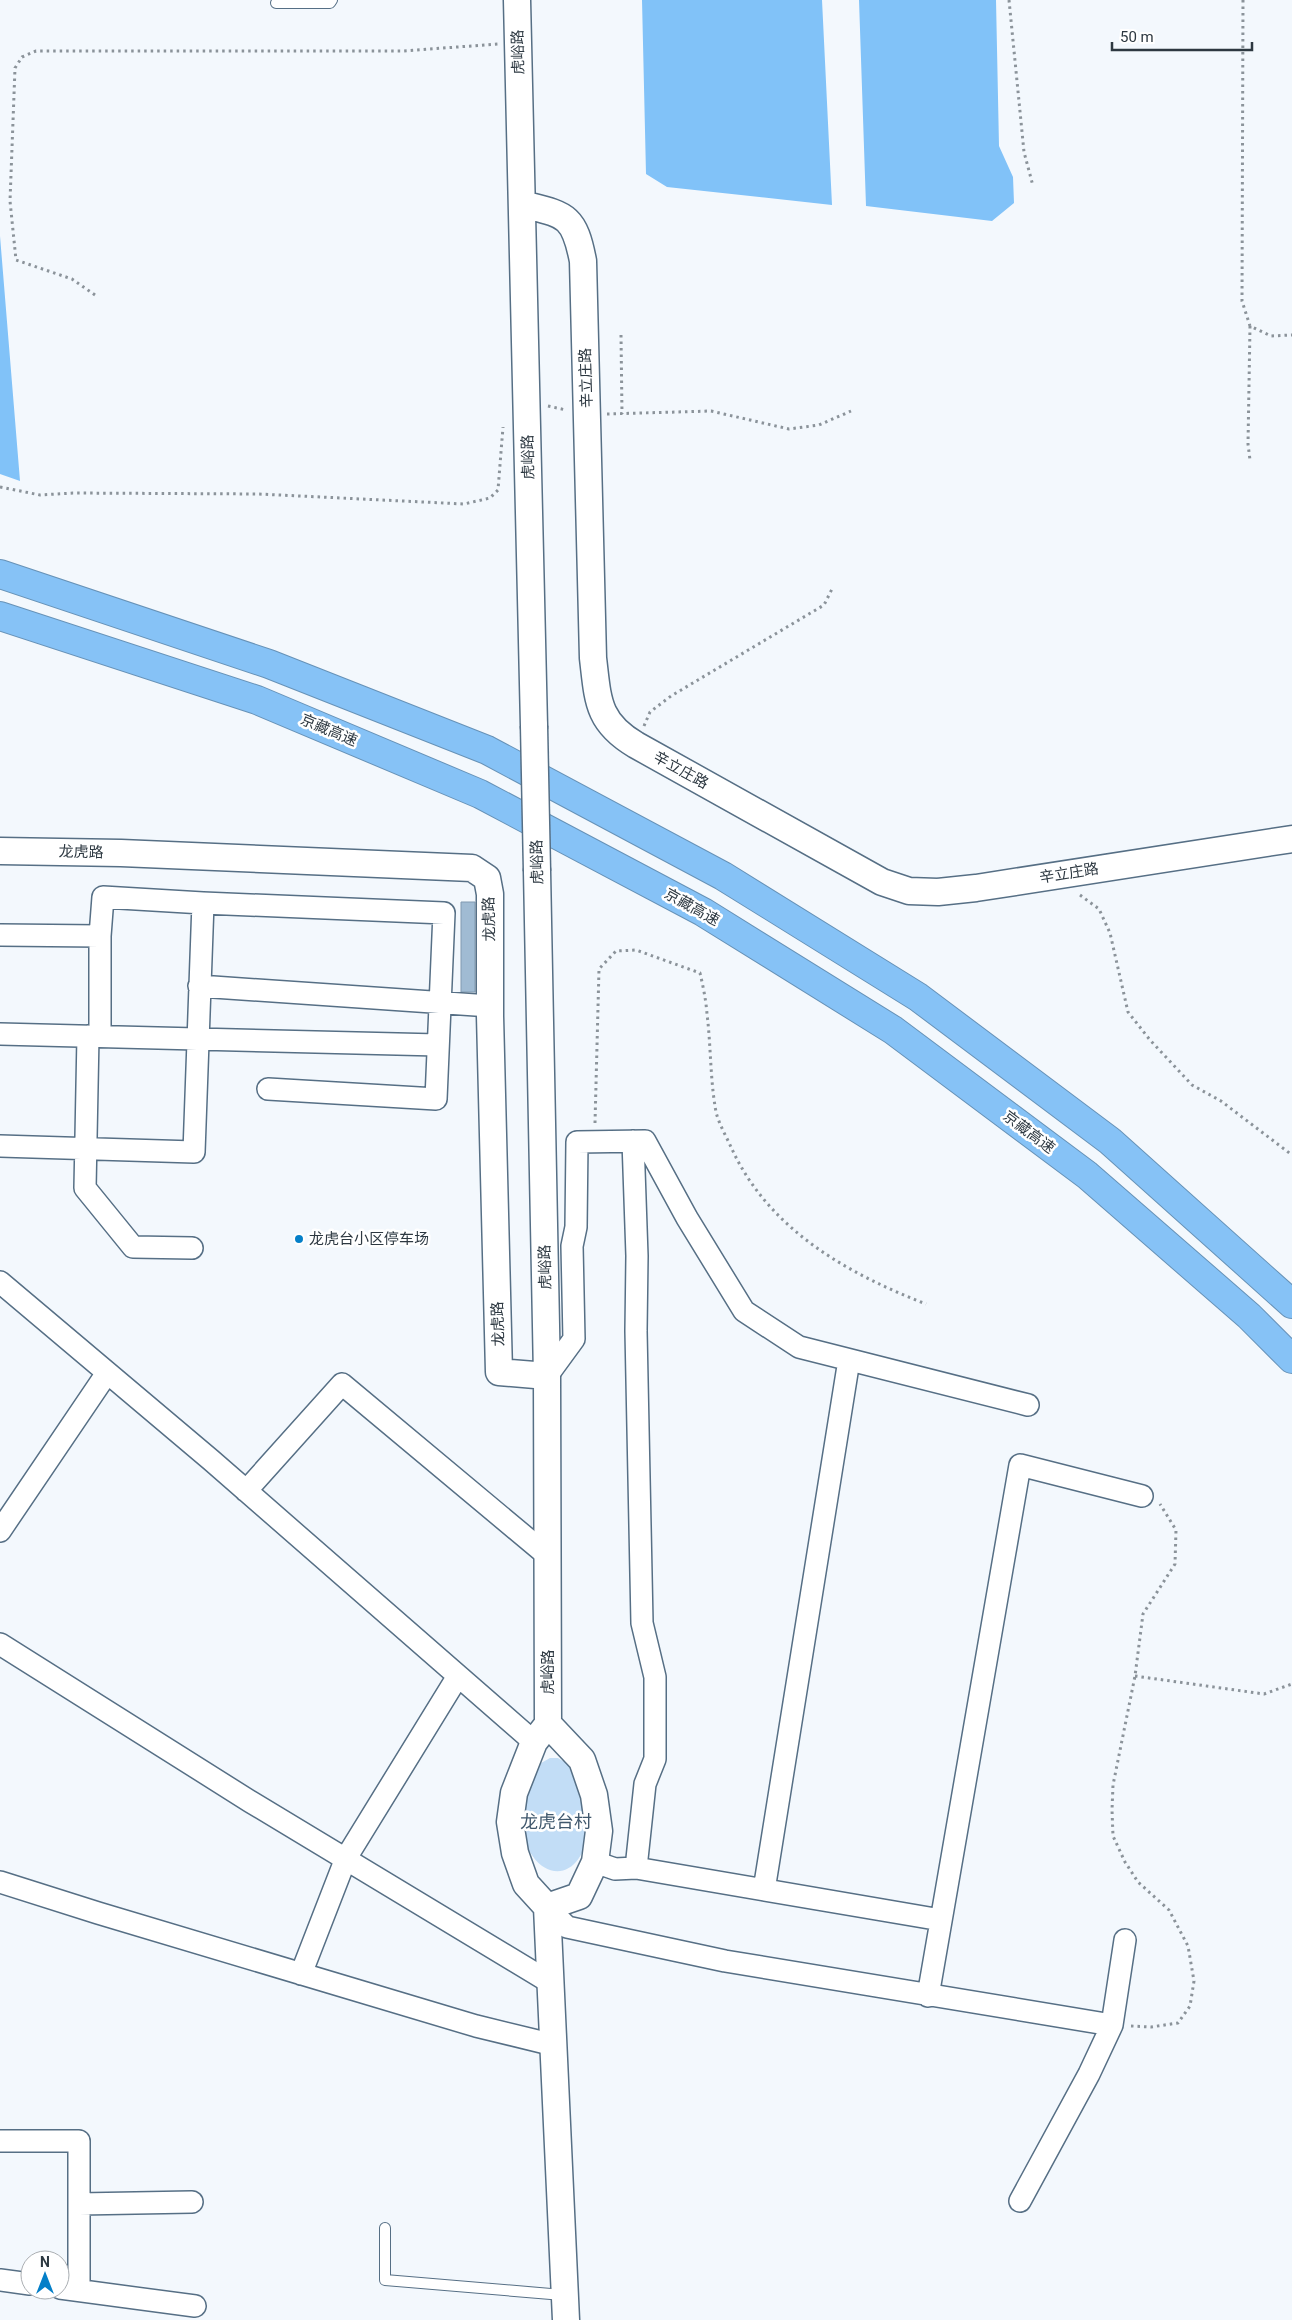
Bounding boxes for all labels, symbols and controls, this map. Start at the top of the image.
scale bar [1112,20,1252,52]
text: 50 m [1120,28,1154,46]
street label: 虎峪路 [509,29,527,75]
street label: 辛立庄路 [576,348,596,408]
street label: 虎峪路 [519,434,537,480]
street label: 京藏高速 [298,710,360,750]
street label: 辛立庄路 [650,748,712,792]
street label: 虎峪路 [528,839,546,885]
street label: 龙虎路 [58,843,104,861]
street label: 辛立庄路 [1038,859,1100,887]
street label: 京藏高速 [661,885,723,929]
street label: 龙虎路 [480,896,498,942]
street label: 京藏高速 [1000,1107,1058,1157]
place label: 龙虎台小区停车场 [309,1230,429,1248]
marker: 龙虎台小区停车场 [293,1233,305,1245]
street label: 虎峪路 [536,1244,554,1290]
street label: 龙虎路 [488,1301,508,1347]
street label: 虎峪路 [539,1649,557,1695]
district label: 龙虎台村 [520,1811,592,1832]
north arrow [20,2250,70,2300]
text: N [40,2254,50,2270]

